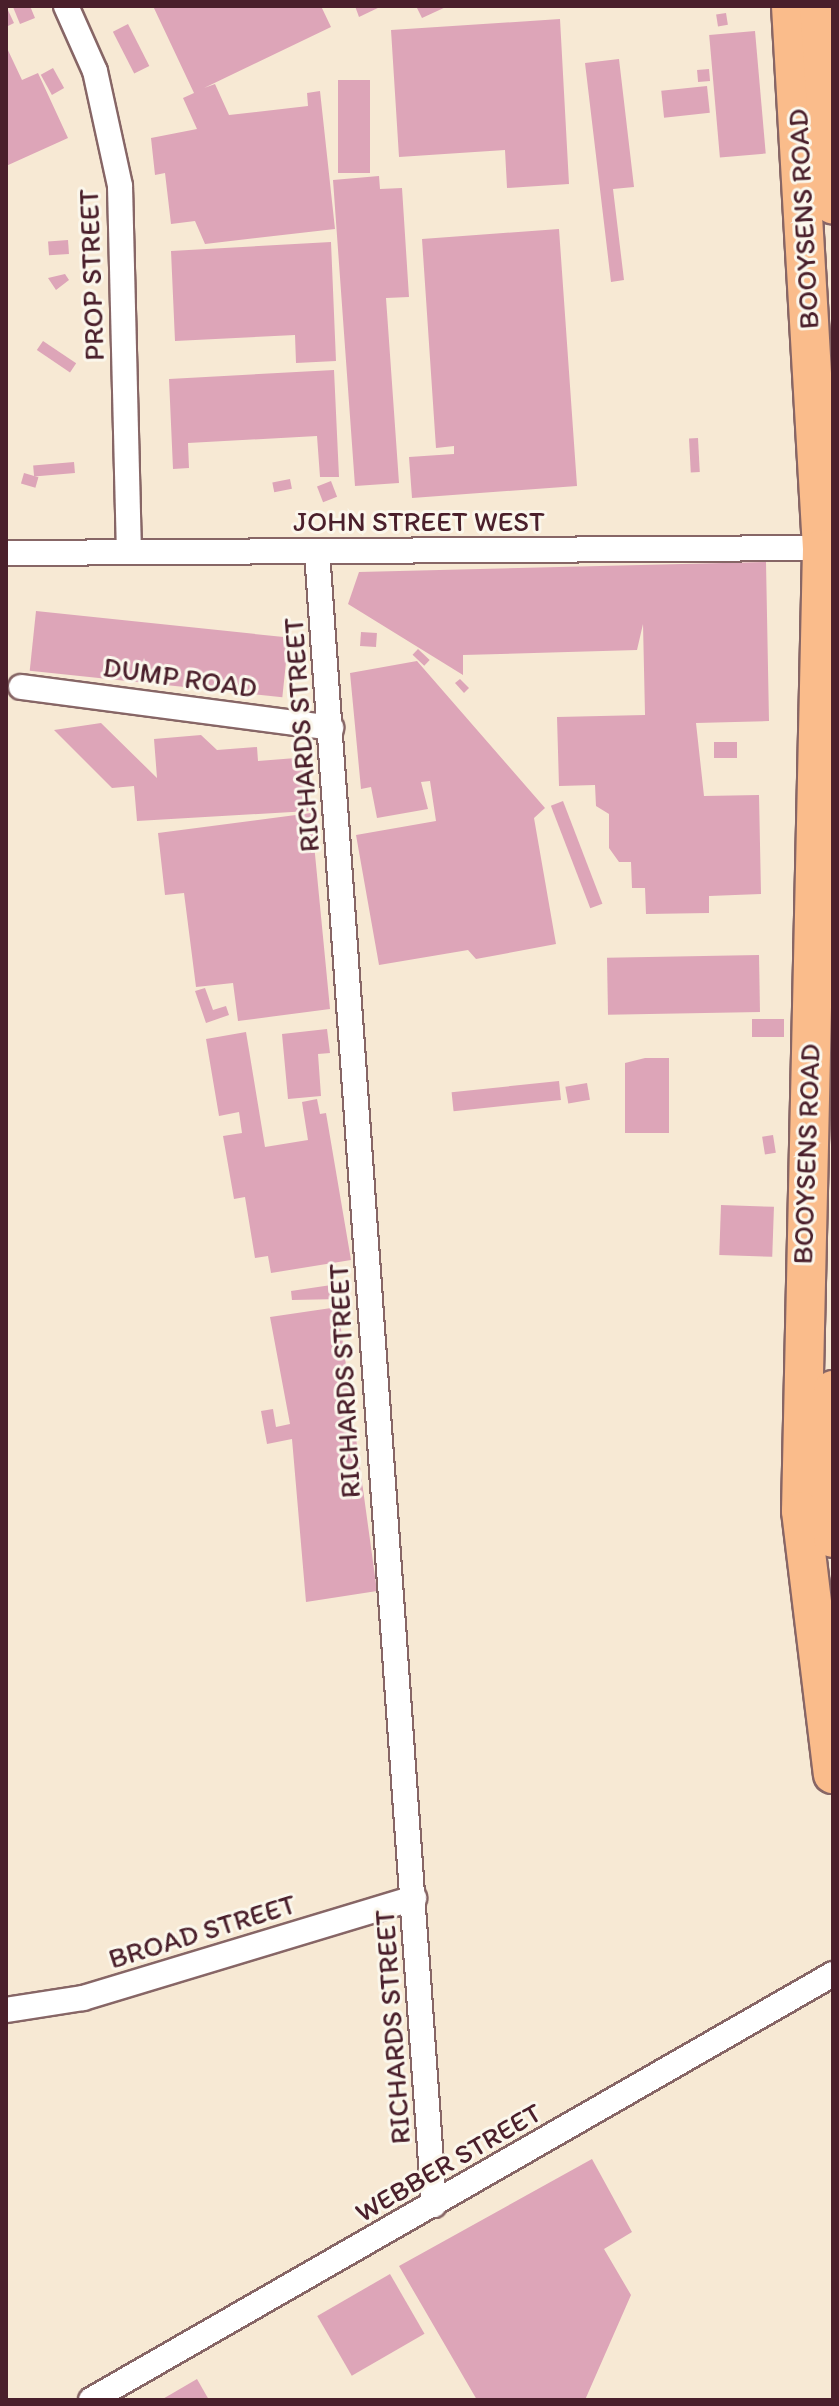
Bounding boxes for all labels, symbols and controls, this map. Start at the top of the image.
street label: BOOYSENS ROAD [780,108,826,330]
street label: PROP STREET [71,189,111,361]
street label: JOHN STREET WEST [293,504,545,538]
street label: RICHARDS STREET [276,617,326,853]
street label: DUMP ROAD [101,650,259,704]
street label: BOOYSENS ROAD [785,1044,827,1264]
street label: RICHARDS STREET [321,1263,367,1499]
street label: BROAD STREET [104,1887,300,1975]
street label: RICHARDS STREET [367,1909,417,2145]
street label: WEBBER STREET [349,2095,547,2229]

